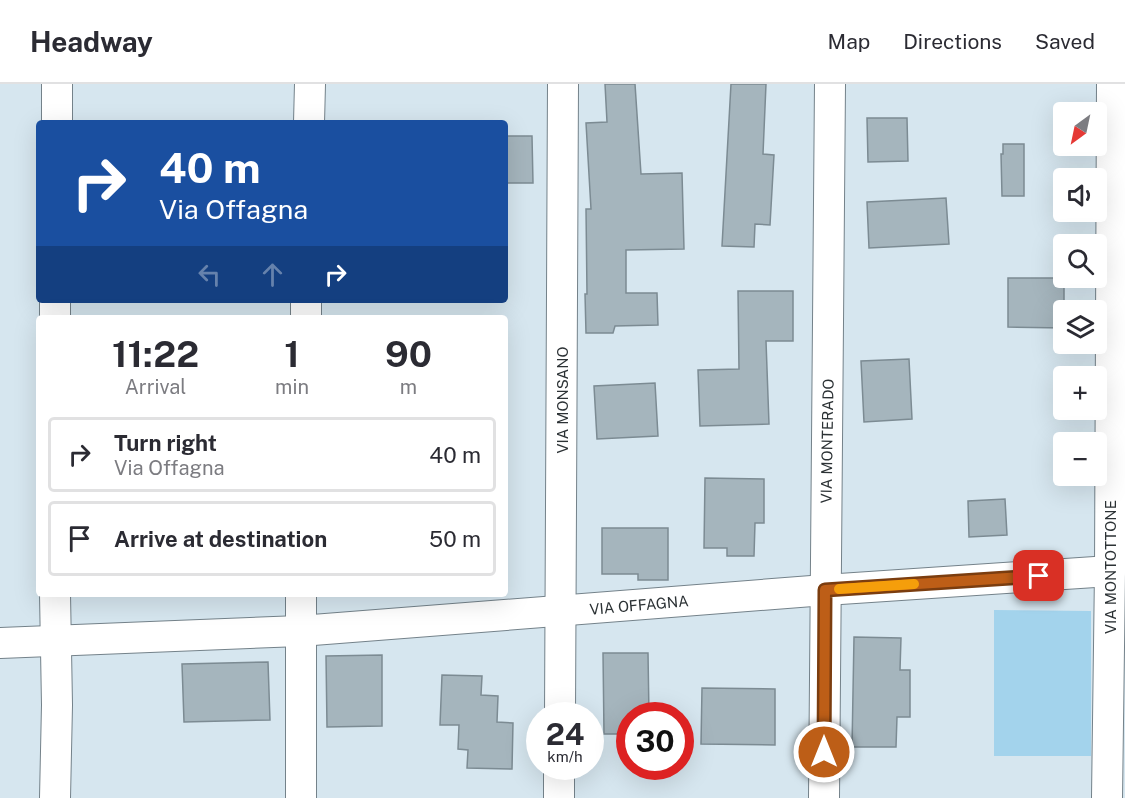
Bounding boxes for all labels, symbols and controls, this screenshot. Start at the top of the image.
text: Headway [30,25,153,58]
text: Map [828,29,870,54]
text: Directions [903,29,1002,54]
text: Saved [1035,29,1095,54]
north arrow [1053,102,1107,156]
map controls [1053,102,1107,486]
text: 40 m [159,143,261,192]
icon: right [60,144,138,222]
button: sound [1053,168,1107,222]
text: Via Offagna [159,193,308,225]
button: search [1053,234,1107,288]
icon: left [193,258,226,291]
icon: ahead [256,258,289,291]
icon: right [319,258,352,291]
button: layers [1053,300,1107,354]
text: 11:22 [112,333,199,375]
text: 1 [284,333,300,375]
text: 90 [385,333,432,375]
street label: VIA MONSANO [554,346,571,454]
button: + [1053,366,1107,420]
text: Arrival [125,375,186,399]
text: min [275,375,309,399]
text: m [400,375,417,399]
street label: VIA MONTERADO [817,378,837,504]
text: Turn right [114,430,217,456]
button: − [1053,432,1107,486]
icon: right [63,438,96,471]
text: 40 m [429,442,481,468]
text: Via Offagna [114,456,225,480]
street label: VIA MONTOTTONE [1102,500,1119,634]
icon: arrive [63,522,96,555]
text: Arrive at destination [114,526,327,552]
text: 50 m [429,526,481,552]
pin [1013,550,1064,601]
icon: arrive [1022,559,1055,592]
street label: VIA OFFAGNA [589,592,690,618]
speed limit sign: 30 [616,702,694,780]
text: 24 [546,716,584,752]
position arrow [792,720,856,784]
text: km/h [547,748,583,765]

